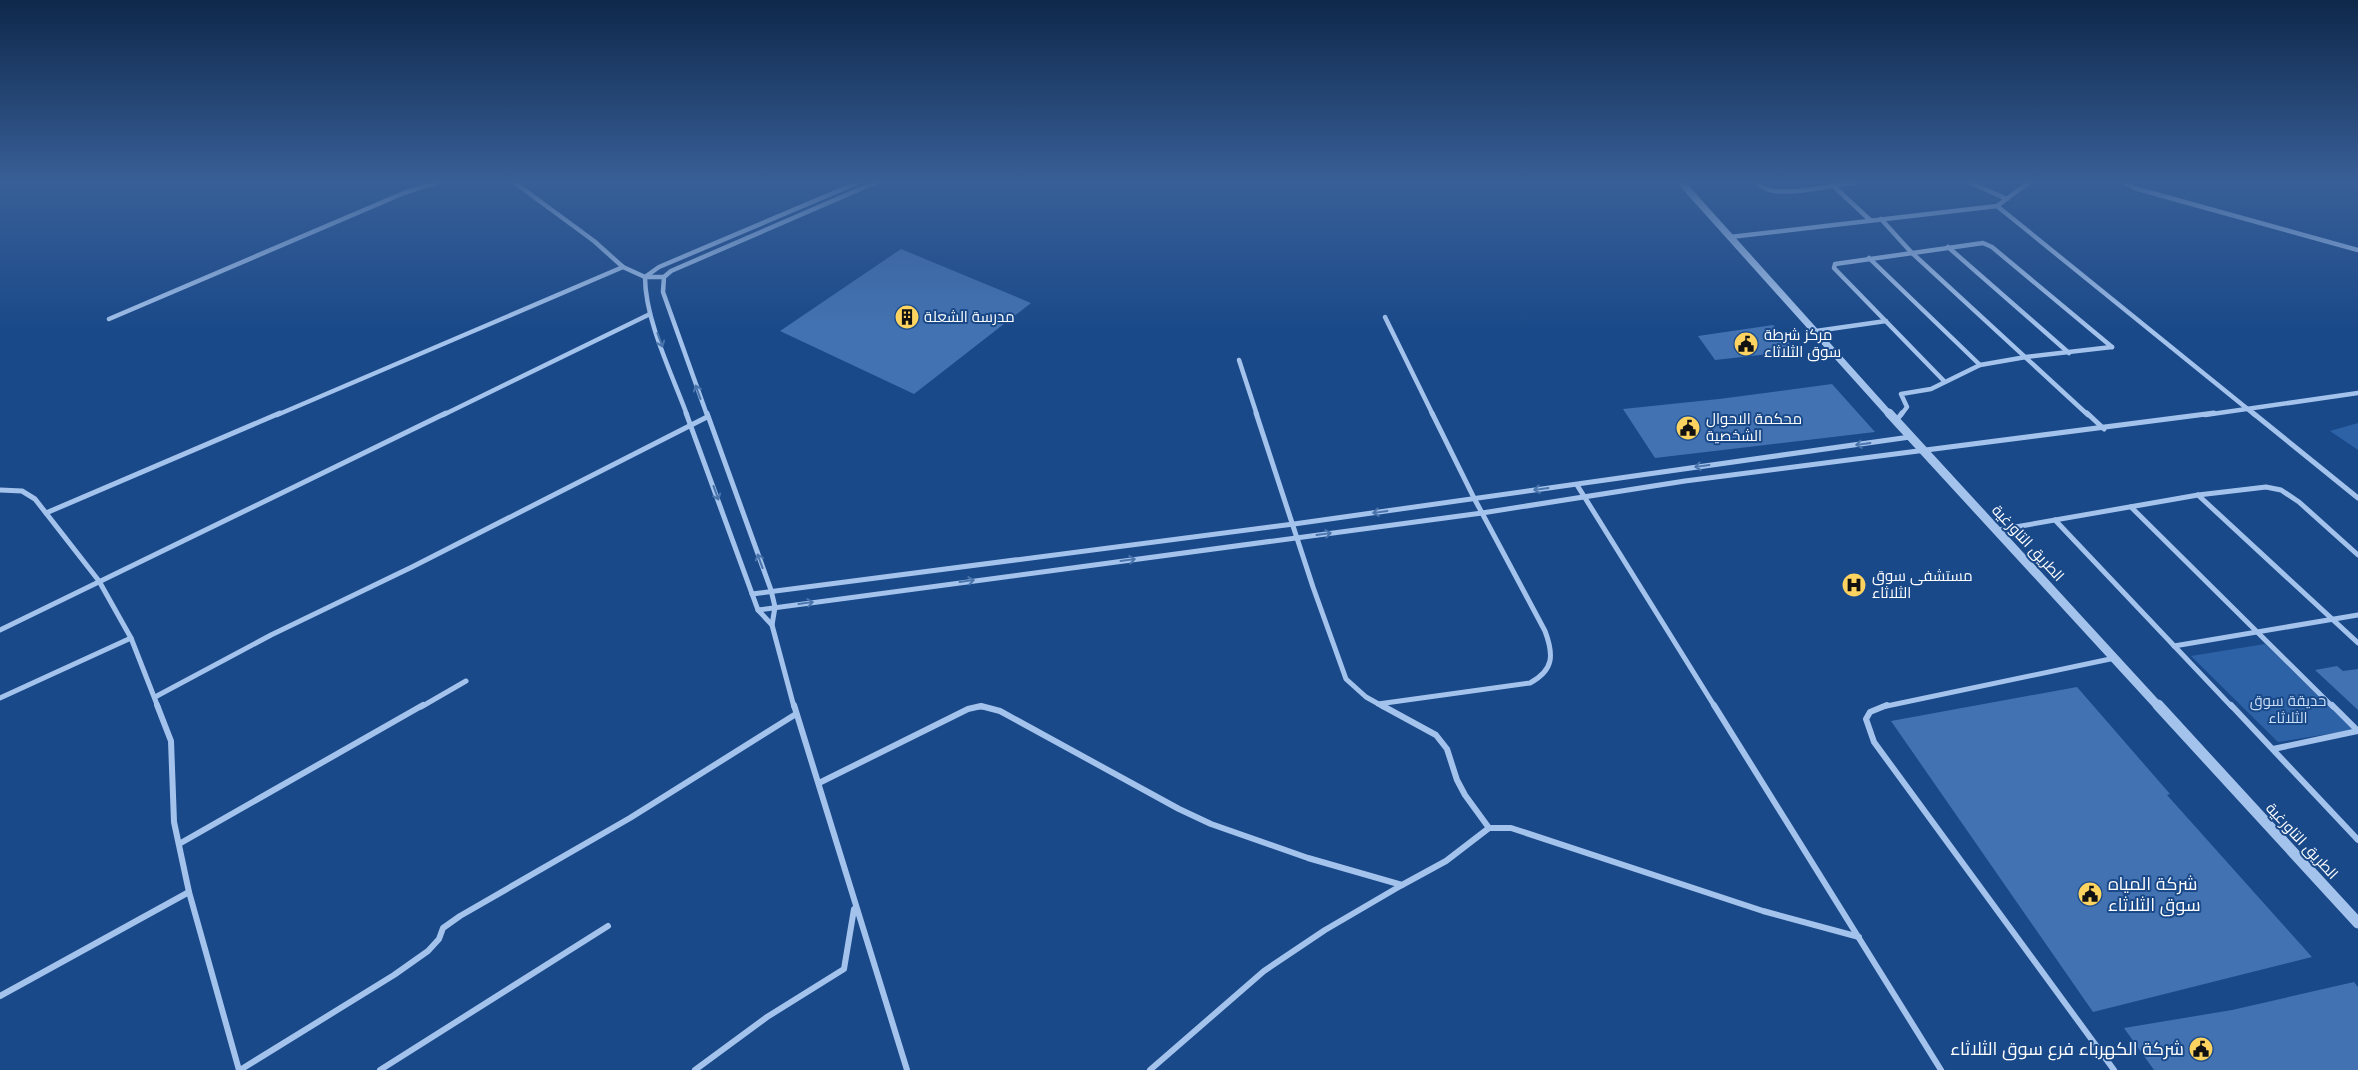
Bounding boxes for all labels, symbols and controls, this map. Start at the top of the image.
building icon: مدرسة الشعلة [894,304,920,330]
place label: مدرسة الشعلة [924,307,1015,327]
place label: مركز شرطة سوق الثلاثاء [1764,325,1841,362]
public building icon: مركز شرطة سوق الثلاثاء [1733,331,1759,357]
one-way arrow [656,332,665,347]
one-way arrow [693,385,702,400]
place label: محكمة الاحوال الشخصية [1706,409,1802,446]
public building icon: محكمة الاحوال الشخصية [1675,415,1701,441]
one-way arrow [1855,439,1871,449]
one-way arrow [1694,461,1710,471]
one-way arrow [1533,484,1549,494]
one-way arrow [712,485,721,500]
street label: الطريق التاورغية [1987,500,2069,586]
one-way arrow [1372,507,1388,517]
one-way arrow [1316,529,1332,539]
one-way arrow [755,554,764,569]
one-way arrow [1120,555,1136,565]
place label: مستشفى سوق الثلاثاء [1872,566,1973,603]
hospital icon: مستشفى سوق الثلاثاء [1841,572,1867,598]
one-way arrow [959,576,975,586]
one-way arrow [798,597,814,607]
park label: حديقة سوق الثلاثاء [2250,691,2326,728]
street label: الطريق التاورغية [2261,798,2343,884]
place label: شركة المياه سوق الثلاثاء [2108,872,2201,917]
public building icon: شركة المياه سوق الثلاثاء [2077,881,2103,907]
public building icon: شركة الكهرباء فرع سوق الثلاثاء [2188,1036,2214,1062]
place label: شركة الكهرباء فرع سوق الثلاثاء [1950,1037,2184,1061]

